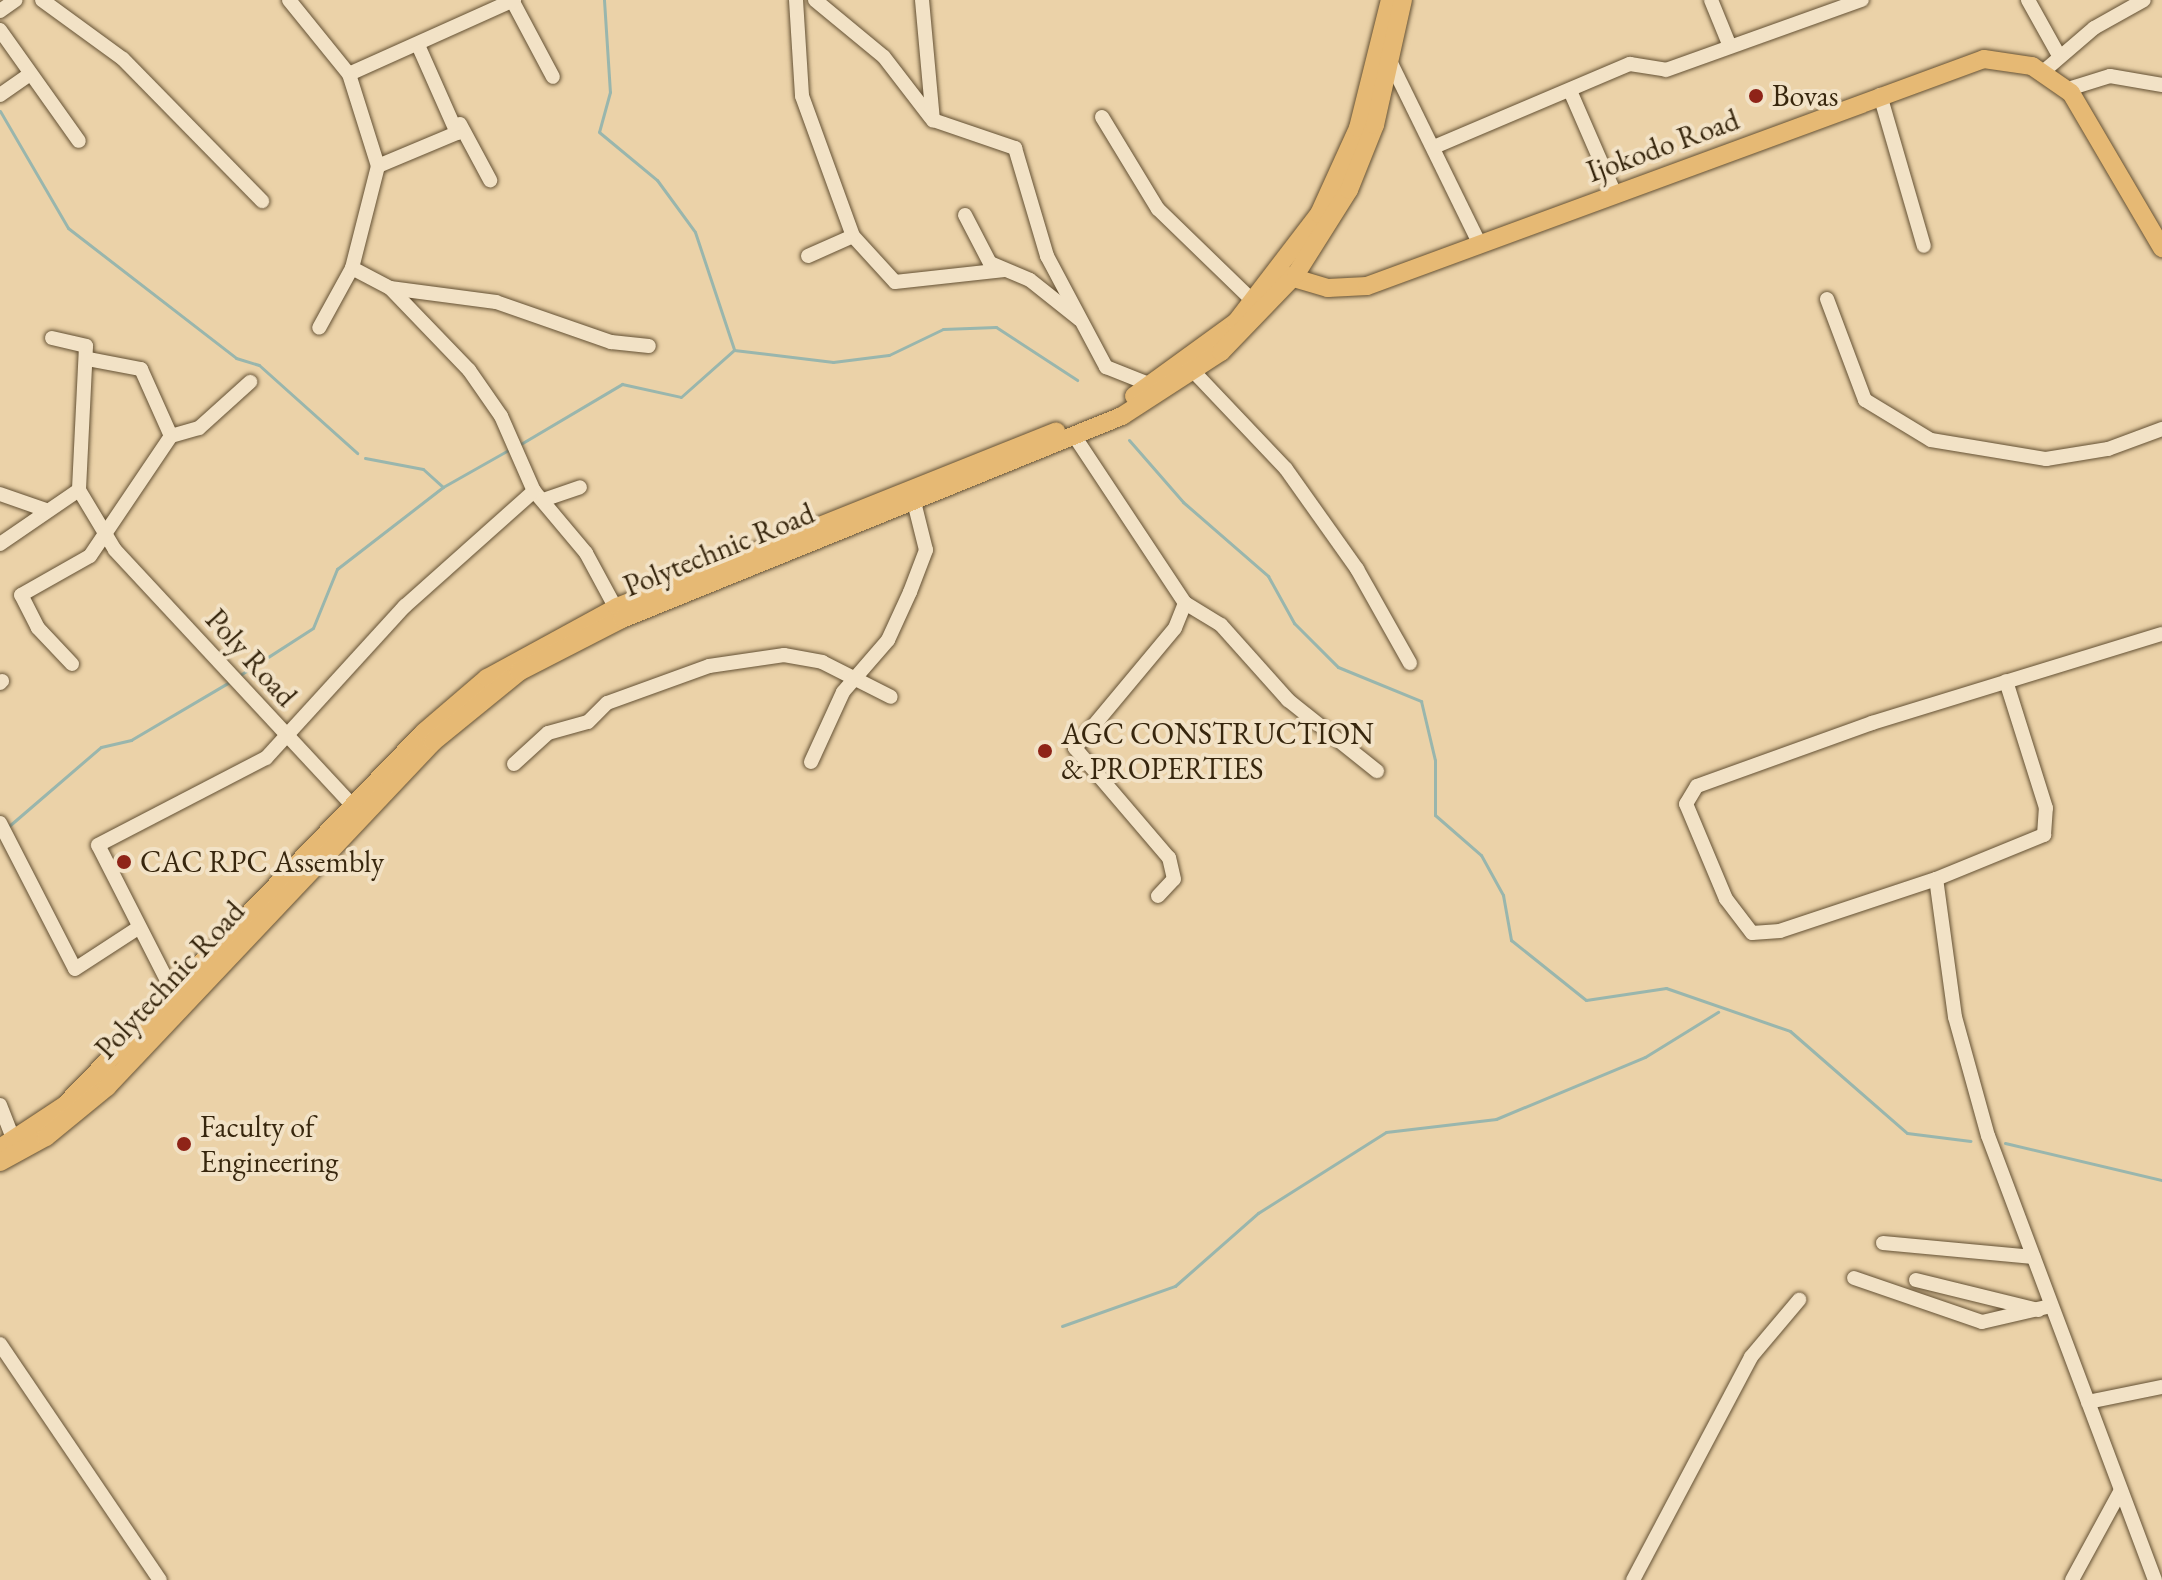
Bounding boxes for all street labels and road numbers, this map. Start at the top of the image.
street label: Ijokodo Road [1582,102,1744,190]
street label: Polytechnic Road [618,495,820,605]
street label: Poly Road [198,602,304,714]
street label: Polytechnic Road [88,894,252,1066]

